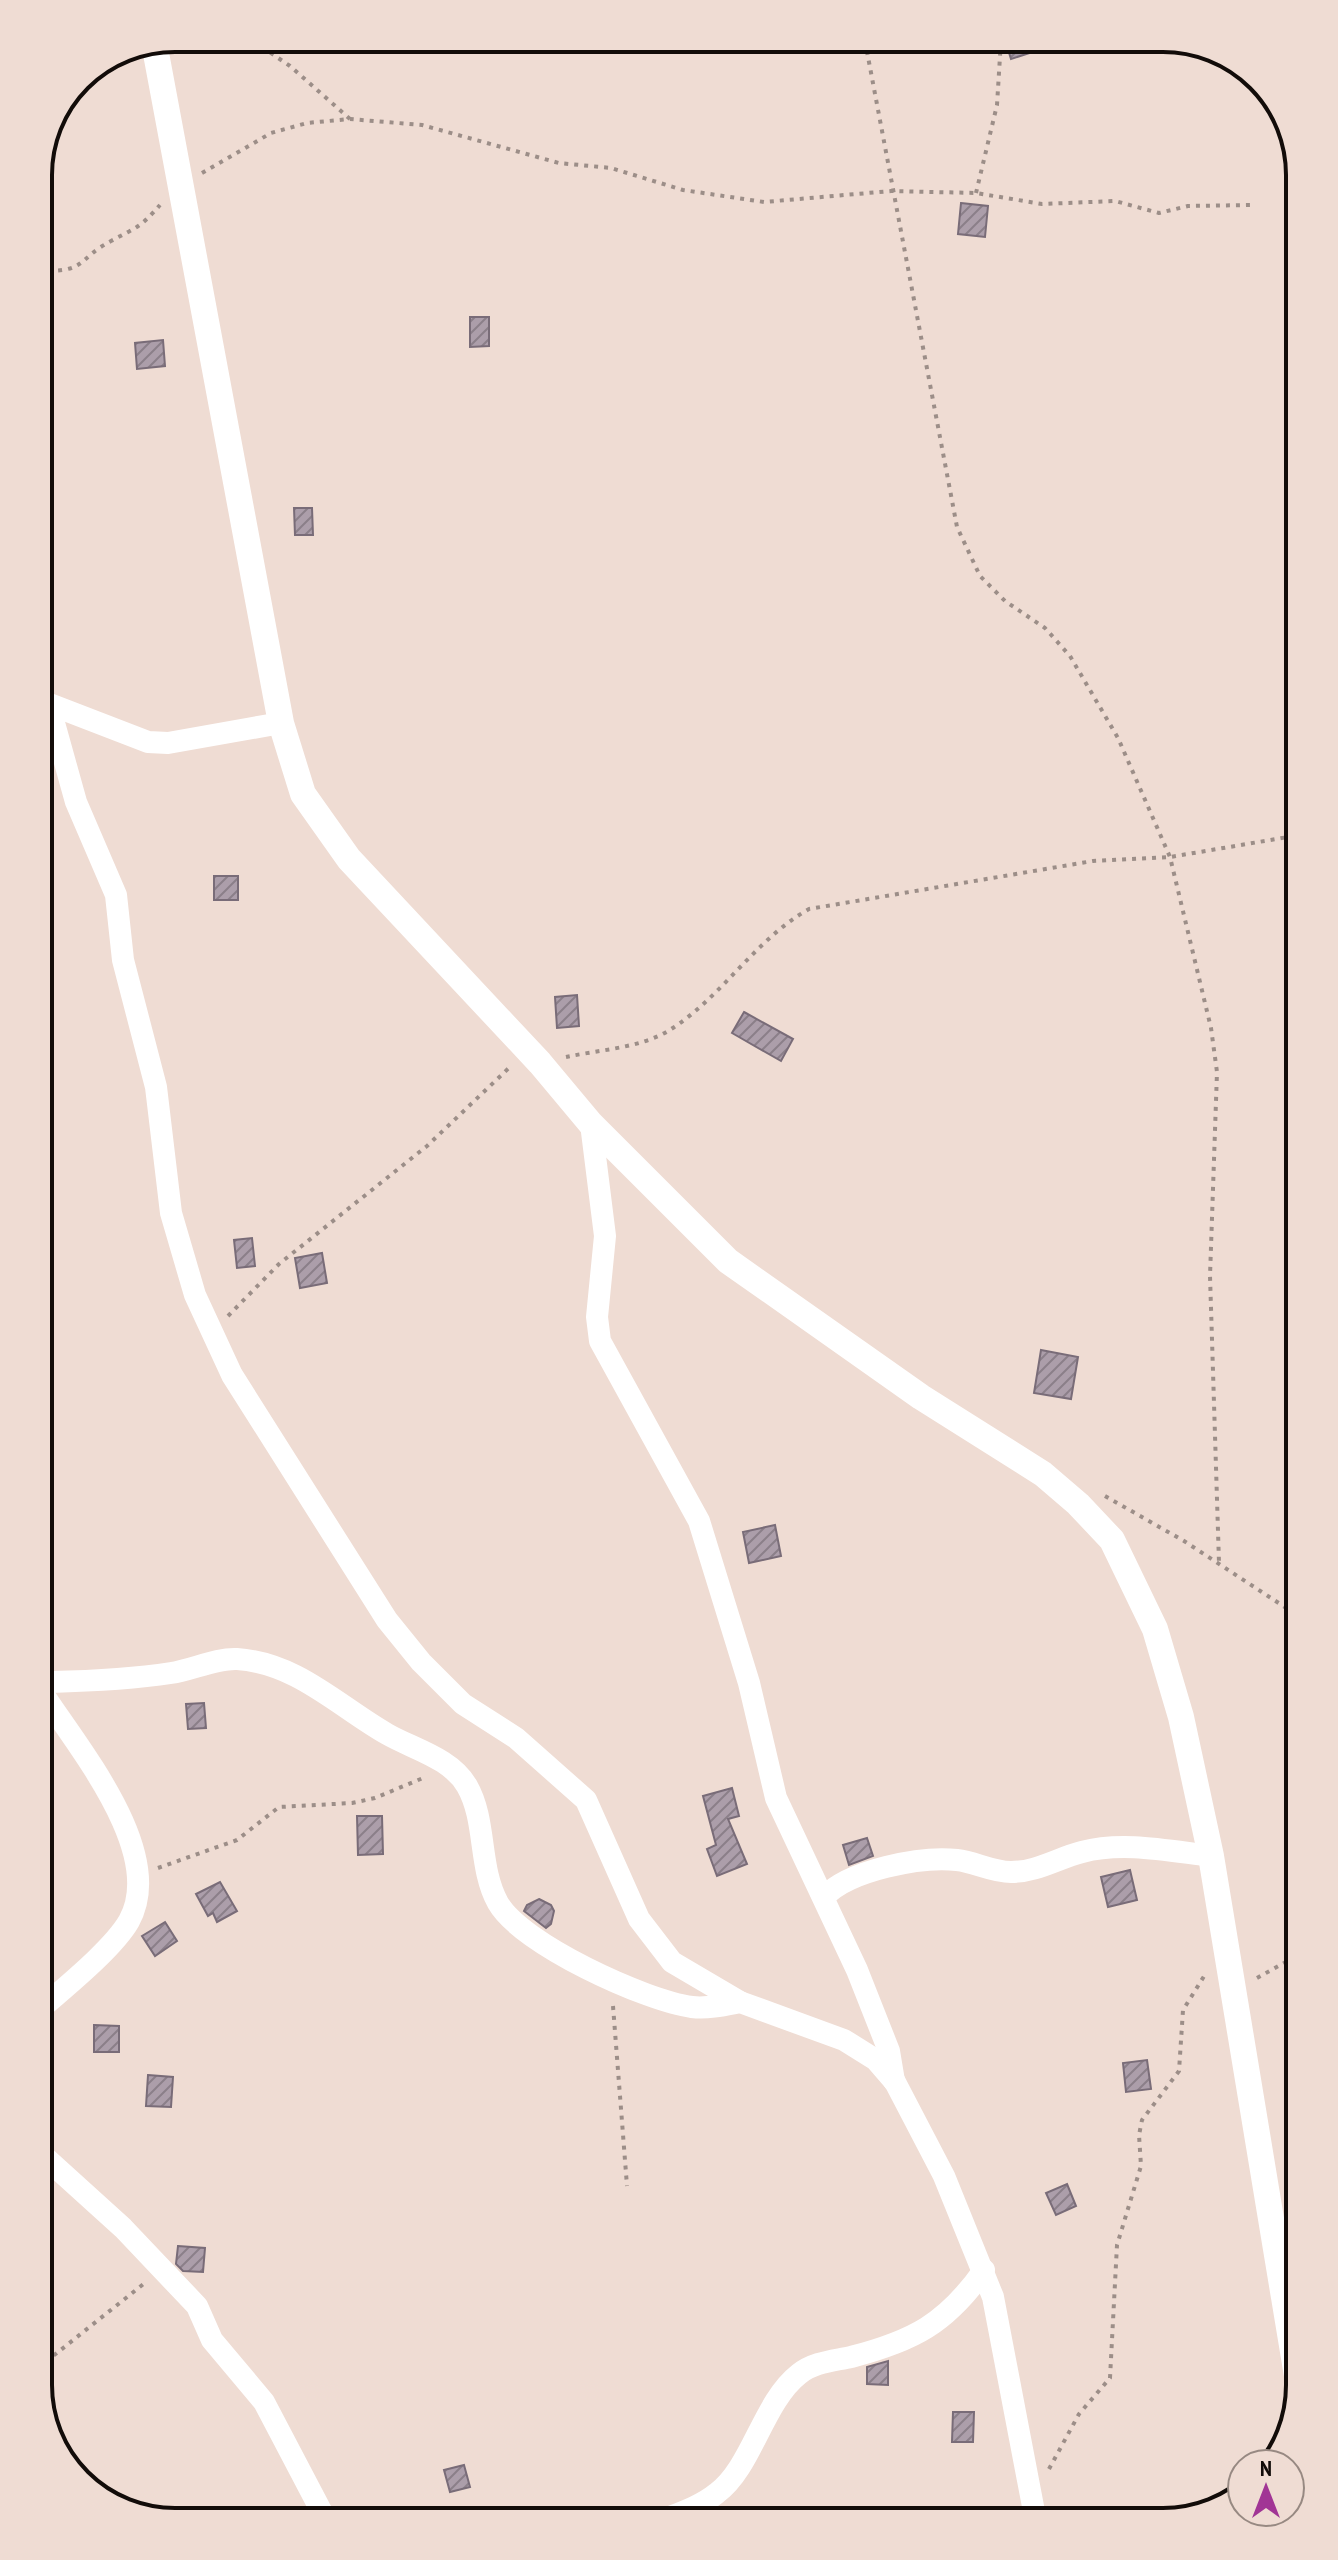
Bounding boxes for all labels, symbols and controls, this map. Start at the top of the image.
north arrow [1226,2448,1306,2528]
text: N [1260,2454,1272,2482]

